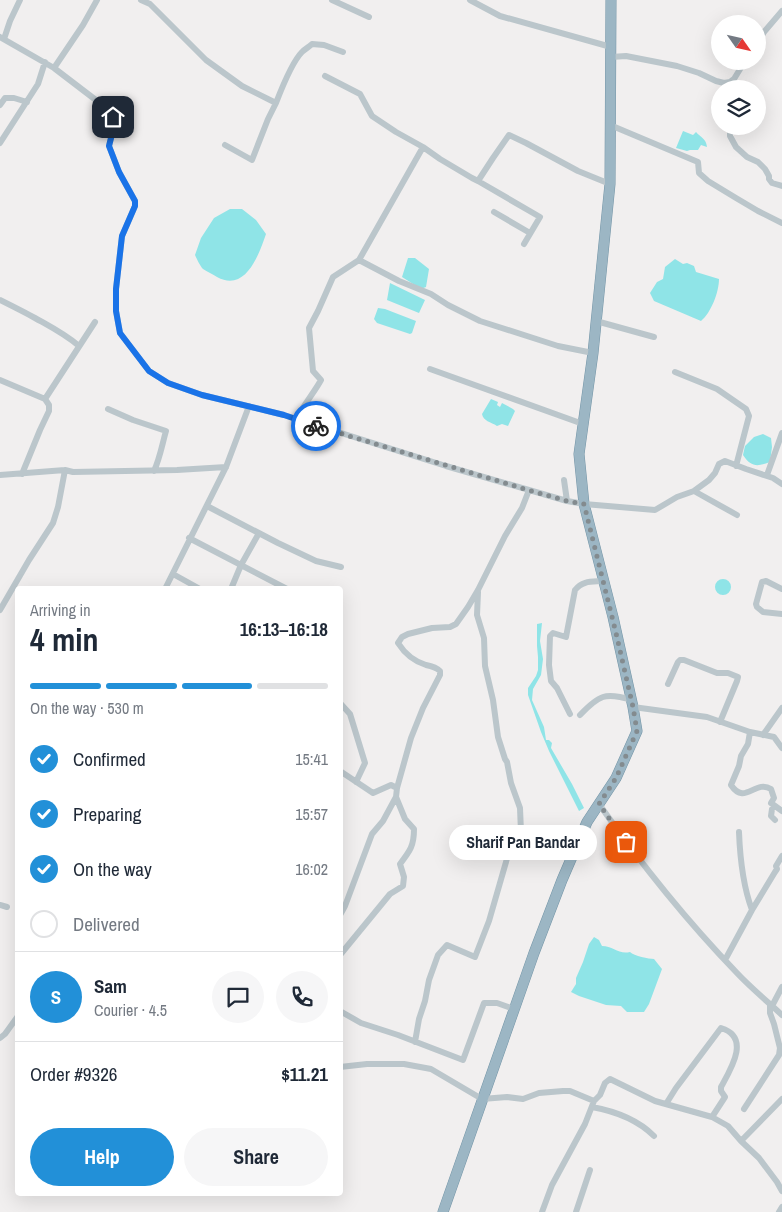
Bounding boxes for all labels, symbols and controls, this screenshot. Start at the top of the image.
north arrow [711,15,766,70]
map controls [711,15,766,135]
button: layers [711,80,766,135]
pin [92,96,134,138]
icon: home [99,103,127,131]
courier [291,401,341,451]
icon: bike [302,412,330,440]
text: Arriving in [30,599,91,621]
text: 16:13–16:18 [240,616,328,642]
text: 4 min [30,618,99,661]
text: On the way · 530 m [30,697,144,719]
icon: check [30,745,58,773]
text: Confirmed [73,746,146,772]
text: 15:41 [295,748,328,770]
icon: check [30,800,58,828]
text: Preparing [73,801,141,827]
text: 15:57 [295,803,328,825]
pin [605,821,647,863]
callout: Sharif Pan Bandar [448,824,596,860]
icon: bag [612,828,640,856]
text: Sharif Pan Bandar [466,831,580,853]
icon: check [30,855,58,883]
text: On the way [73,856,152,882]
text: 16:02 [295,858,328,880]
text: Delivered [73,911,140,937]
button: chat [212,971,264,1023]
button: phone [276,971,328,1023]
text: Sam [94,973,127,999]
text: S [51,984,61,1010]
text: Courier · 4.5 [94,999,167,1021]
text: Order #9326 [30,1061,117,1087]
text: $11.21 [281,1061,328,1087]
button: Help [30,1128,174,1186]
button: Share [184,1128,328,1186]

